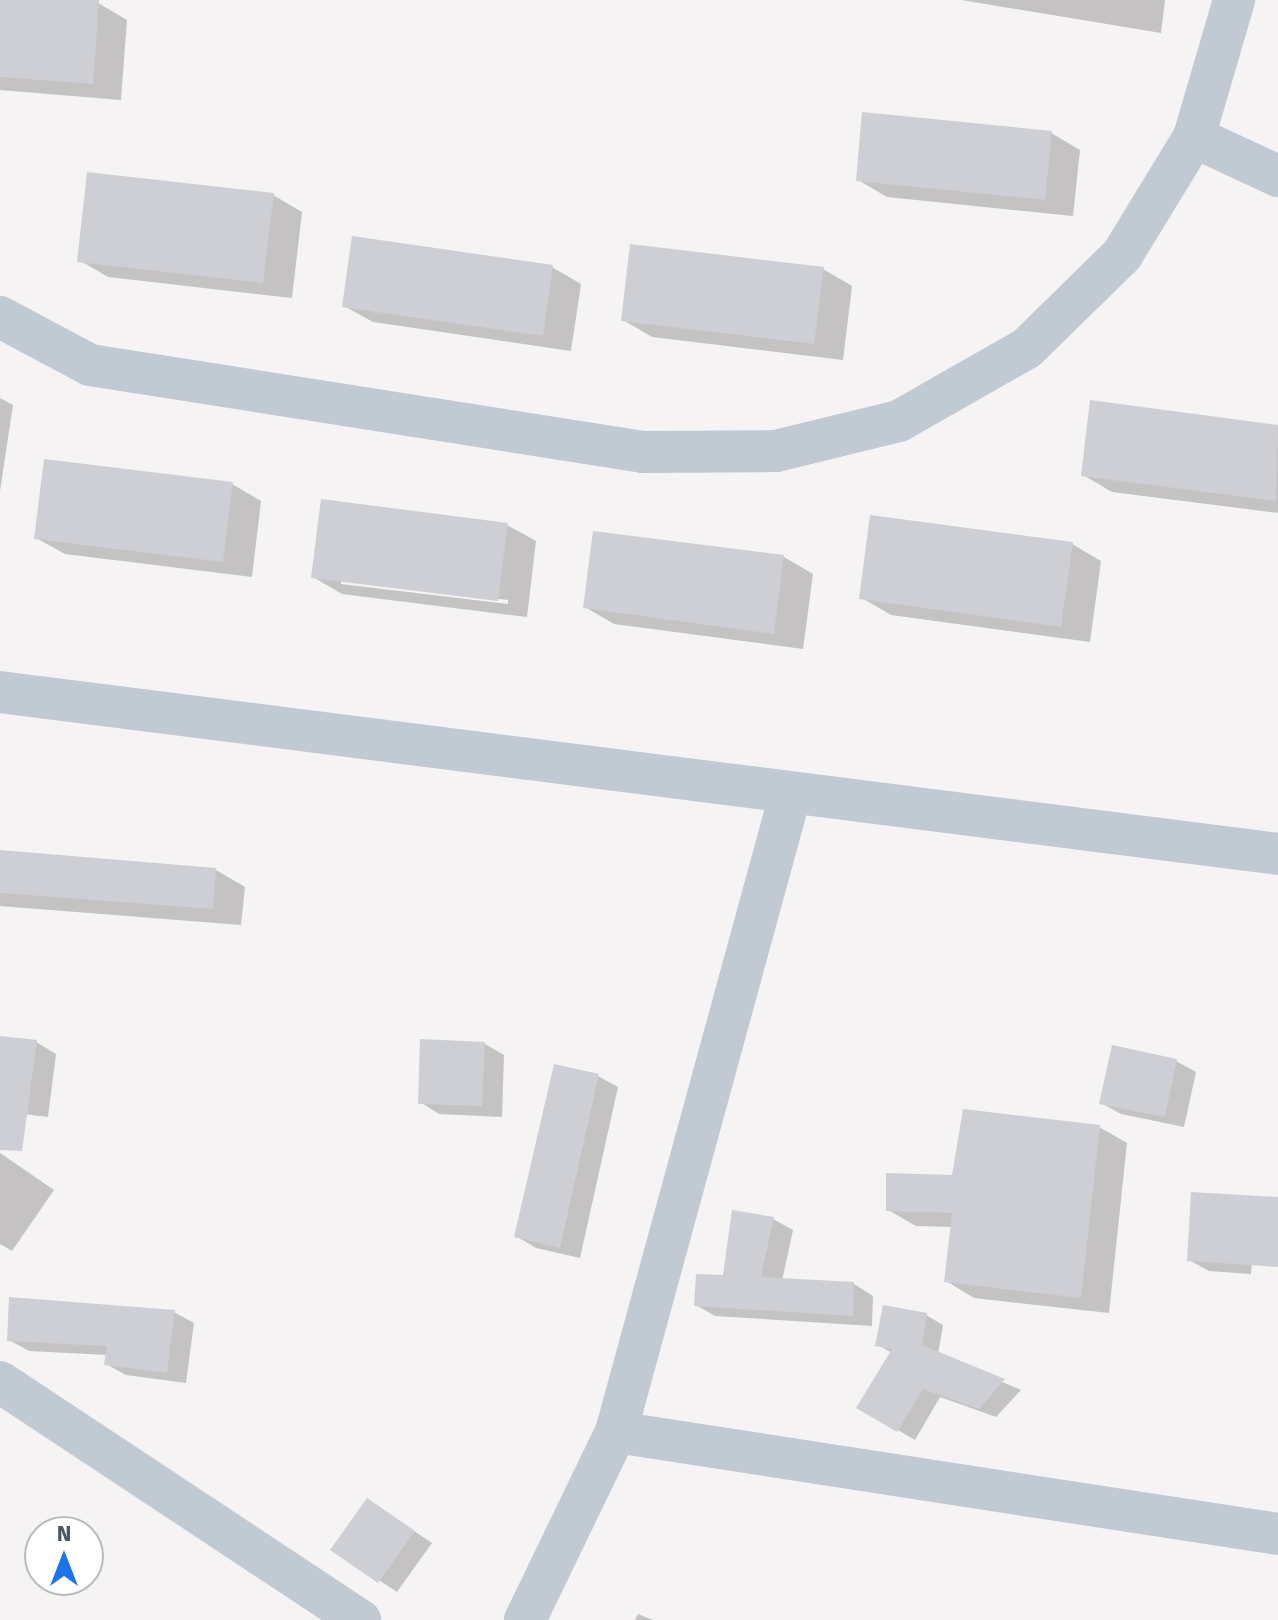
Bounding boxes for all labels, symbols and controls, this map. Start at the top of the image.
north arrow [24,1516,104,1596]
text: N [57,1520,71,1547]

